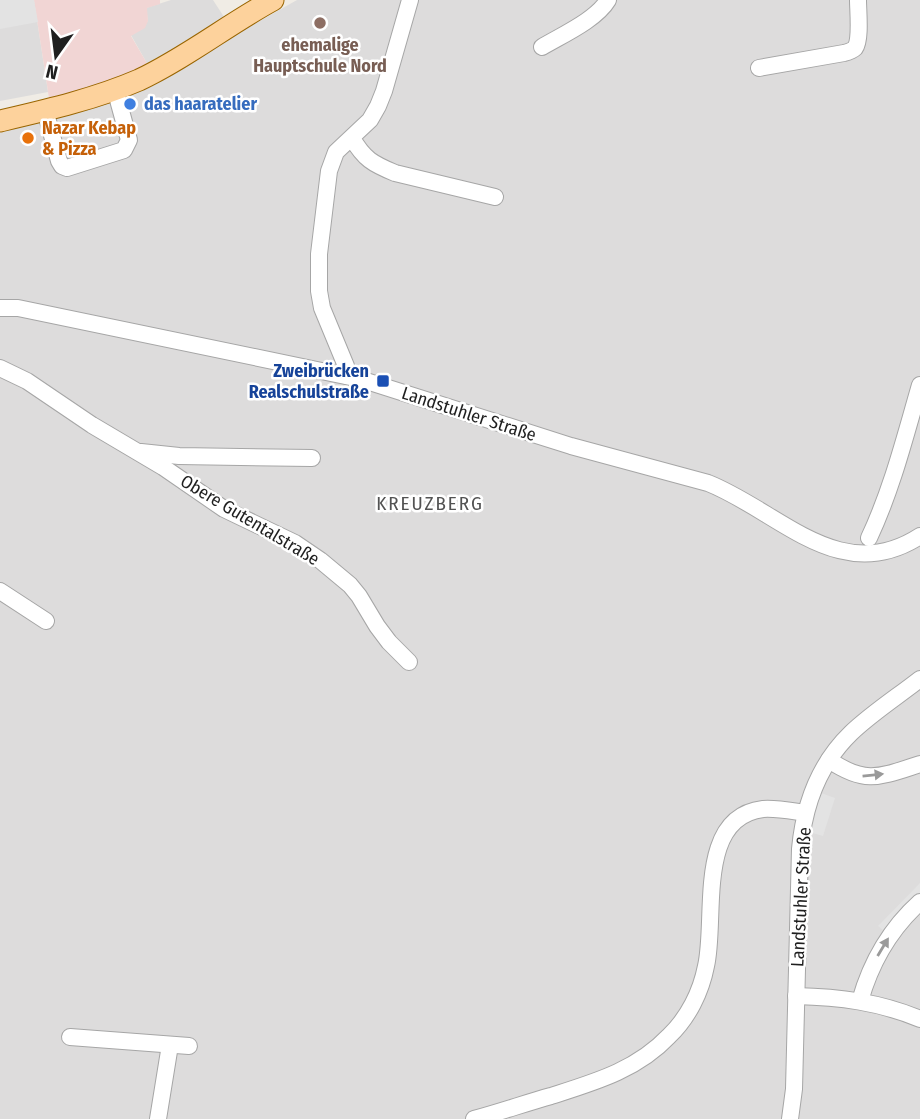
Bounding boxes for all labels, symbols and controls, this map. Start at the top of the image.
marker: ehemalige Hauptschule Nord [312,15,328,31]
north arrow [21,21,91,91]
place label: ehemalige Hauptschule Nord [253,34,387,77]
text: N [44,59,60,85]
place label: das haaratelier [144,93,257,115]
marker: das haaratelier [122,96,138,112]
place label: Nazar Kebap & Pizza [42,117,136,160]
marker: Nazar Kebap & Pizza [20,130,36,146]
place label: Zweibrücken Realschulstraße [249,360,369,403]
marker: Zweibrücken Realschulstraße [375,373,391,389]
street label: Landstuhler Straße [399,382,539,446]
street label: Obere Gutentalstraße [177,470,324,570]
district label: KREUZBERG [376,492,484,515]
one-way arrow [862,770,884,781]
street label: Landstuhler Straße [786,826,816,968]
one-way arrow [877,937,889,956]

